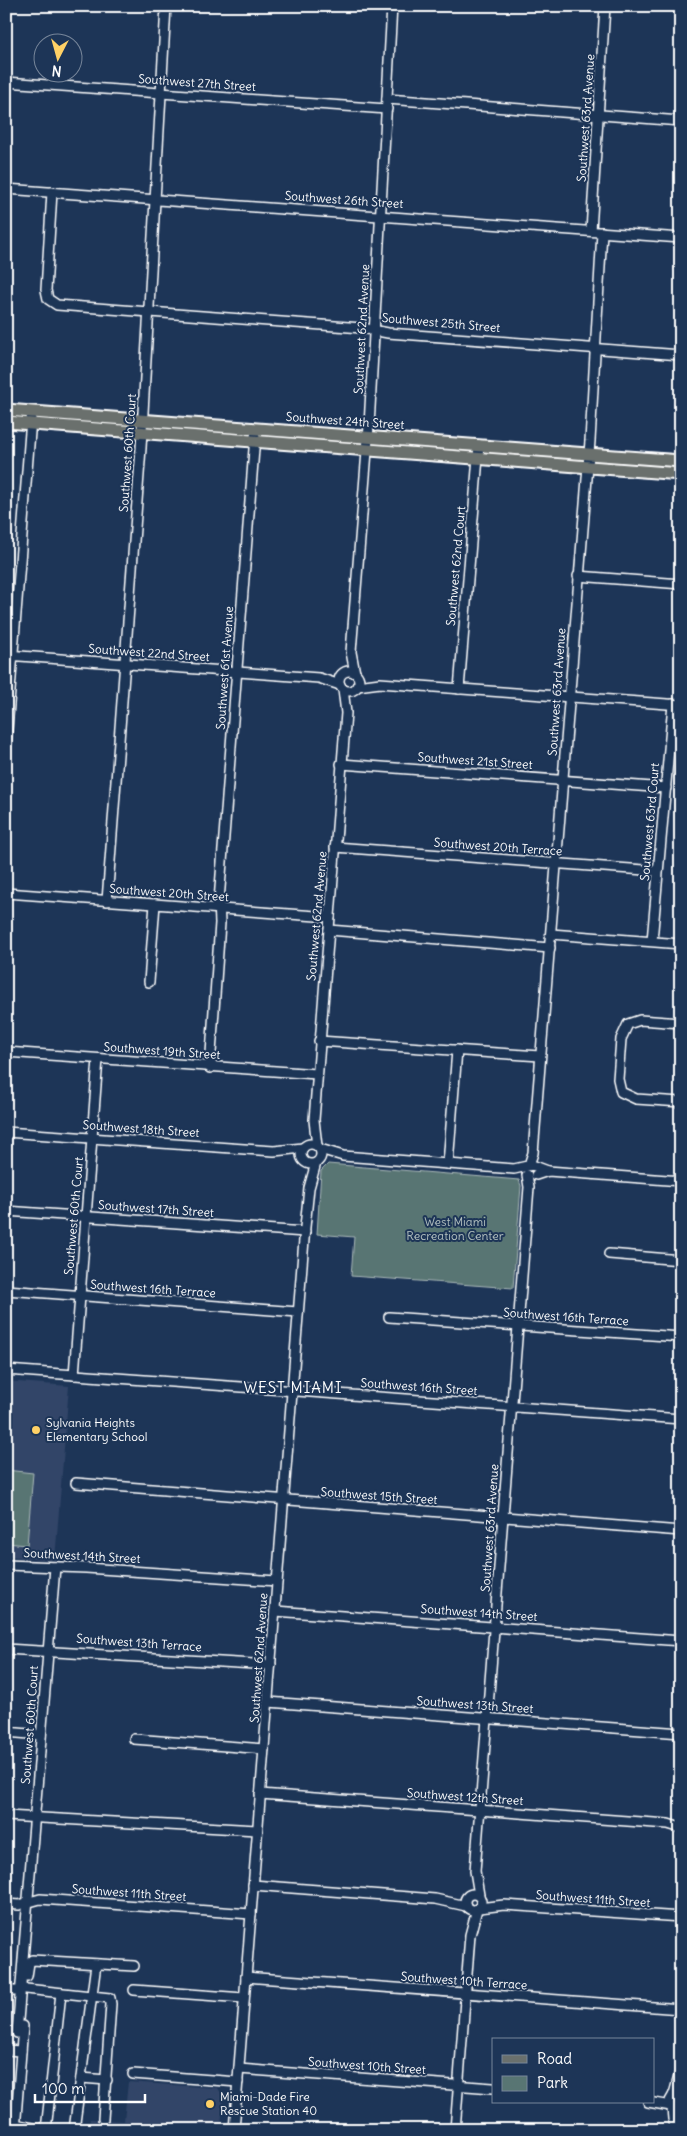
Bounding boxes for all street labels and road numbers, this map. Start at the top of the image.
street label: Southwest 63rd Avenue [574,53,597,182]
street label: Southwest 27th Street [138,71,256,94]
street label: Southwest 26th Street [284,188,404,211]
street label: Southwest 62nd Avenue [351,264,372,394]
street label: Southwest 25th Street [381,310,501,335]
street label: Southwest 60th Court [116,393,139,513]
street label: Southwest 24th Street [285,409,405,432]
street label: Southwest 62nd Court [443,505,468,627]
street label: Southwest 61st Avenue [213,606,236,730]
street label: Southwest 63rd Avenue [545,627,568,756]
street label: Southwest 22nd Street [88,641,210,664]
street label: Southwest 21st Street [417,749,533,772]
street label: Southwest 63rd Court [637,762,662,882]
street label: Southwest 20th Terrace [433,835,563,858]
street label: Southwest 62nd Avenue [303,850,330,981]
street label: Southwest 20th Street [109,881,229,904]
street label: Southwest 19th Street [103,1039,221,1062]
street label: Southwest 18th Street [82,1117,200,1140]
street label: Southwest 60th Court [61,1156,86,1276]
street label: Southwest 17th Street [98,1197,214,1220]
street label: Southwest 16th Terrace [90,1277,216,1300]
street label: Southwest 16th Terrace [503,1305,629,1328]
street label: Southwest 16th Street [360,1375,478,1398]
street label: Southwest 63rd Avenue [478,1463,501,1592]
street label: Southwest 15th Street [320,1484,438,1507]
street label: Southwest 14th Street [23,1545,141,1566]
street label: Southwest 62nd Avenue [246,1593,271,1723]
street label: Southwest 14th Street [420,1601,538,1624]
street label: Southwest 13th Terrace [76,1631,202,1654]
street label: Southwest 60th Court [18,1665,41,1785]
street label: Southwest 13th Street [416,1693,534,1716]
street label: Southwest 12th Street [406,1785,524,1808]
street label: Southwest 11th Street [71,1881,187,1904]
street label: Southwest 11th Street [535,1887,651,1910]
street label: Southwest 10th Terrace [400,1969,528,1992]
street label: Southwest 10th Street [308,2054,426,2077]

